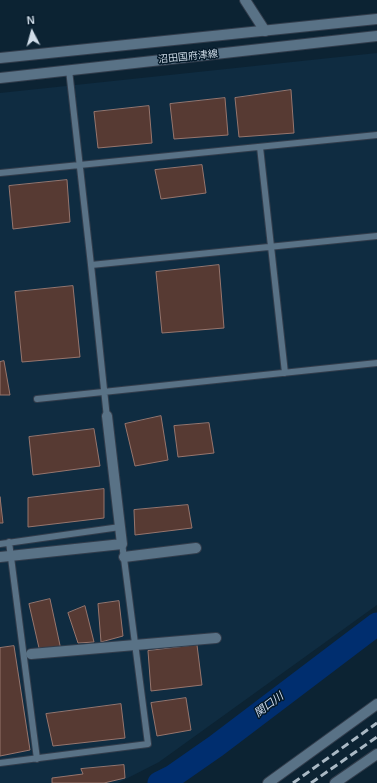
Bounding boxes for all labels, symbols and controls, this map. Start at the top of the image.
north arrow [12,12,52,52]
text: N [26,14,35,26]
street label: 沼田国府津線 [158,48,218,66]
water label: 関口川 [252,690,286,720]

